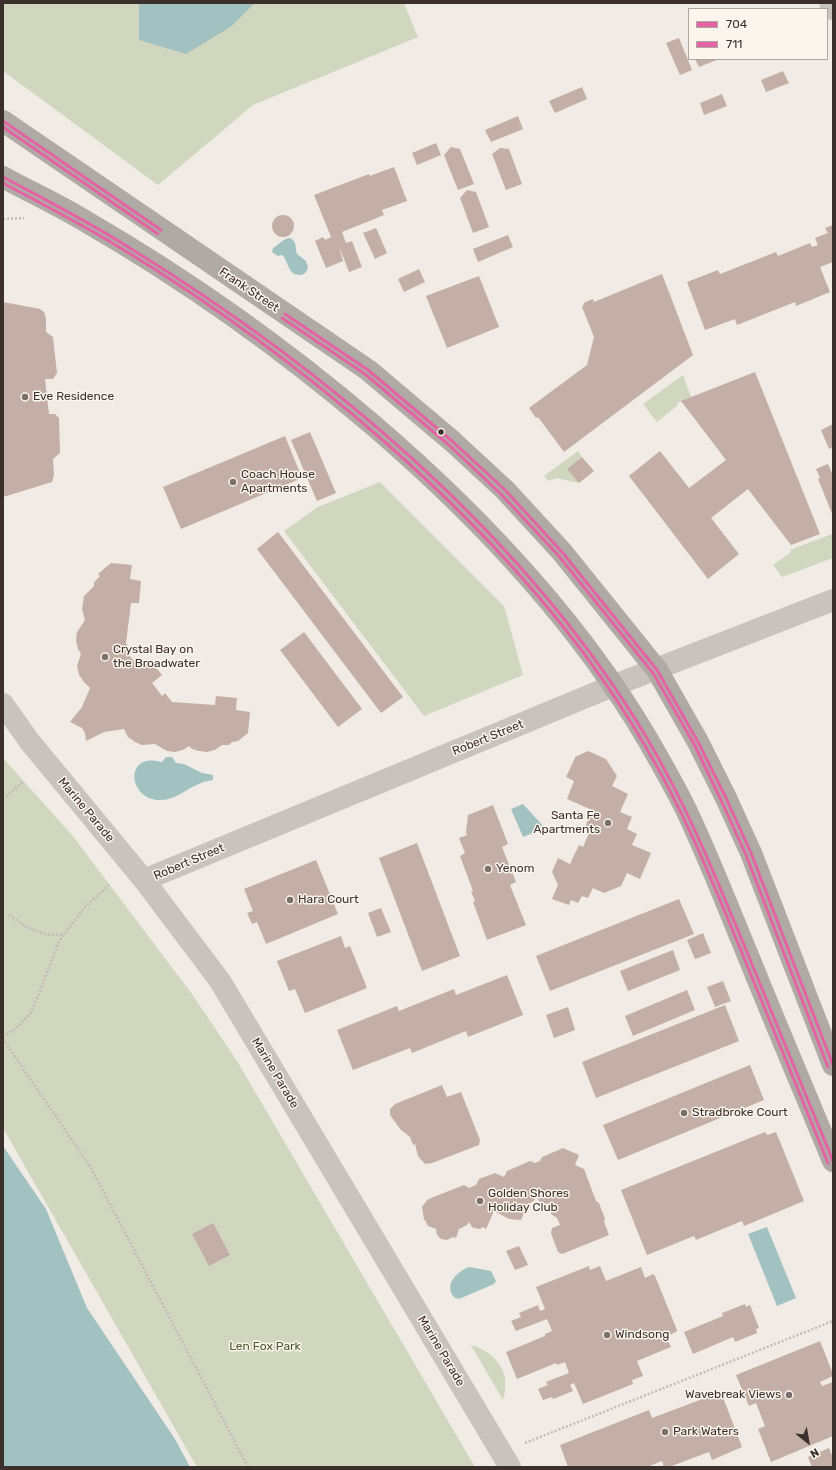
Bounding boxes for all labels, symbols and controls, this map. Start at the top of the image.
legend [688,8,828,60]
text: 704 [726,17,747,31]
text: 711 [726,37,742,51]
street label: Frank Street [216,265,282,315]
place label: Eve Residence [33,390,114,404]
marker: Eve Residence [20,392,30,402]
unlabelled marker [436,427,446,437]
place label: Coach House Apartments [241,468,315,496]
marker: Coach House Apartments [228,477,238,487]
place label: Crystal Bay on the Broadwater [113,643,200,671]
marker: Crystal Bay on the Broadwater [100,652,110,662]
street label: Robert Street [450,717,526,759]
street label: Marine Parade [55,775,117,845]
place label: Santa Fe Apartments [534,809,600,837]
marker: Santa Fe Apartments [603,818,613,828]
street label: Robert Street [151,841,227,883]
place label: Yenom [496,862,534,876]
marker: Yenom [483,864,493,874]
place label: Hara Court [298,893,359,907]
marker: Hara Court [285,895,295,905]
street label: Marine Parade [248,1035,302,1111]
place label: Stradbroke Court [692,1106,788,1120]
marker: Stradbroke Court [679,1108,689,1118]
place label: Golden Shores Holiday Club [488,1187,569,1215]
marker: Golden Shores Holiday Club [475,1196,485,1206]
street label: Marine Parade [414,1313,468,1389]
place label: Windsong [615,1328,669,1342]
marker: Windsong [602,1330,612,1340]
park label: Len Fox Park [229,1340,301,1354]
place label: Wavebreak Views [685,1388,781,1402]
marker: Wavebreak Views [784,1390,794,1400]
north arrow [788,1422,828,1462]
place label: Park Waters [673,1425,739,1439]
marker: Park Waters [660,1427,670,1437]
text: N [808,1445,821,1460]

